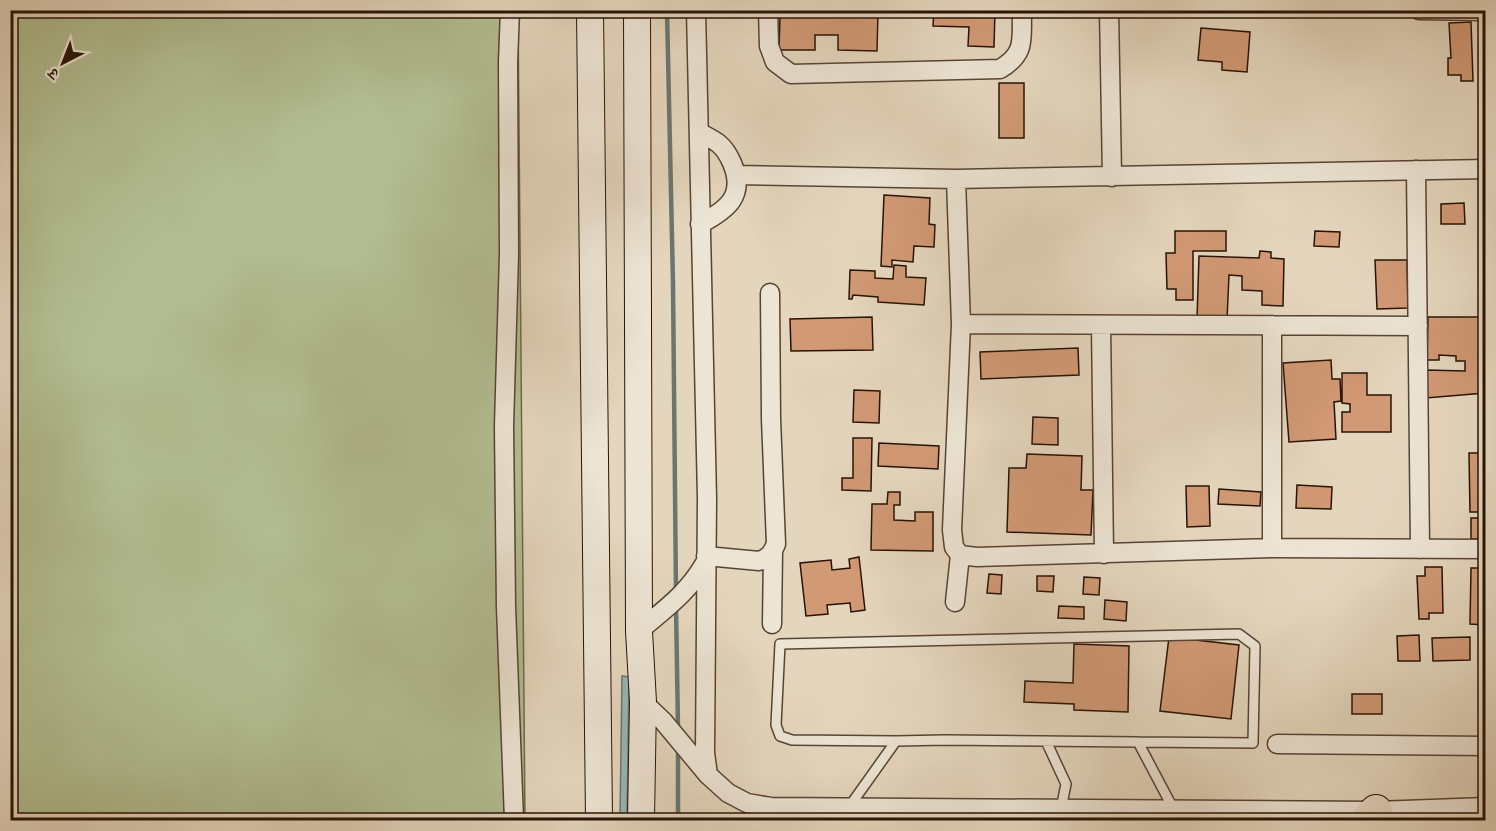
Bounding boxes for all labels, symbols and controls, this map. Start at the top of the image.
north arrow [33,33,93,93]
text: उ [41,61,65,86]

